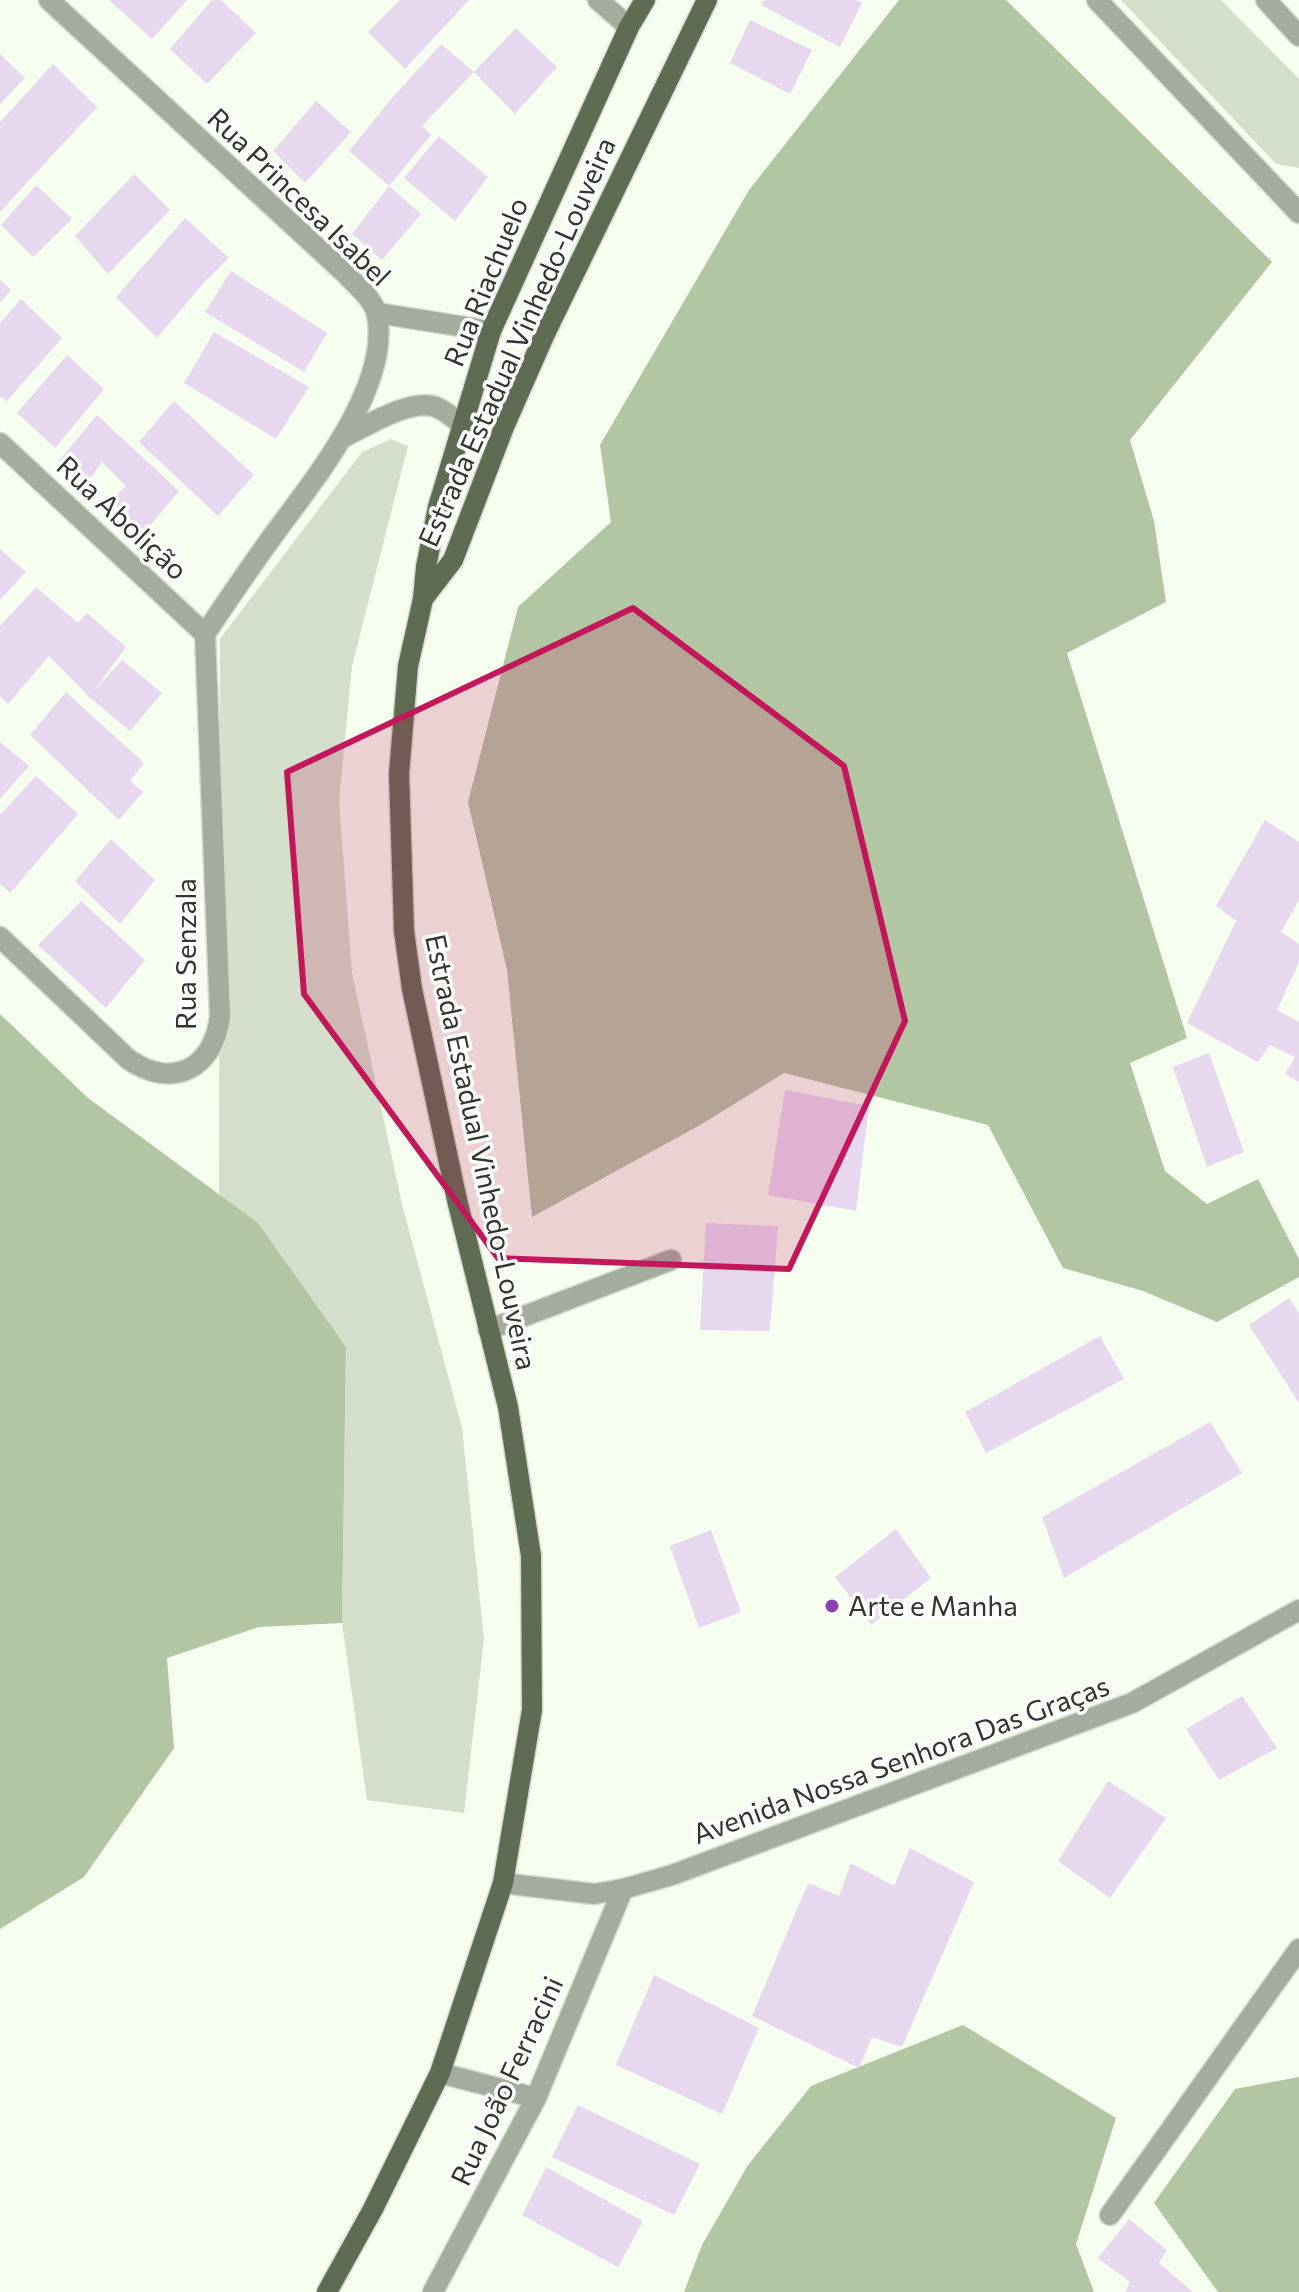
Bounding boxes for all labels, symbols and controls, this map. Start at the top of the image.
street label: Rua Princesa Isabel [201,100,398,292]
street label: Estrada Estadual Vinhedo-Louveira [410,132,622,552]
street label: Rua Riachuelo [436,192,534,371]
street label: Rua Abolição [50,448,195,586]
street label: Rua Senzala [168,878,202,1030]
street label: Estrada Estadual Vinhedo-Louveira [419,931,545,1373]
place label: Arte e Manha [848,1588,1018,1622]
marker: Arte e Manha [823,1597,841,1615]
street label: Avenida Nossa Senhora Das Graças [688,1668,1114,1850]
street label: Rua João Ferracini [443,1971,569,2191]

